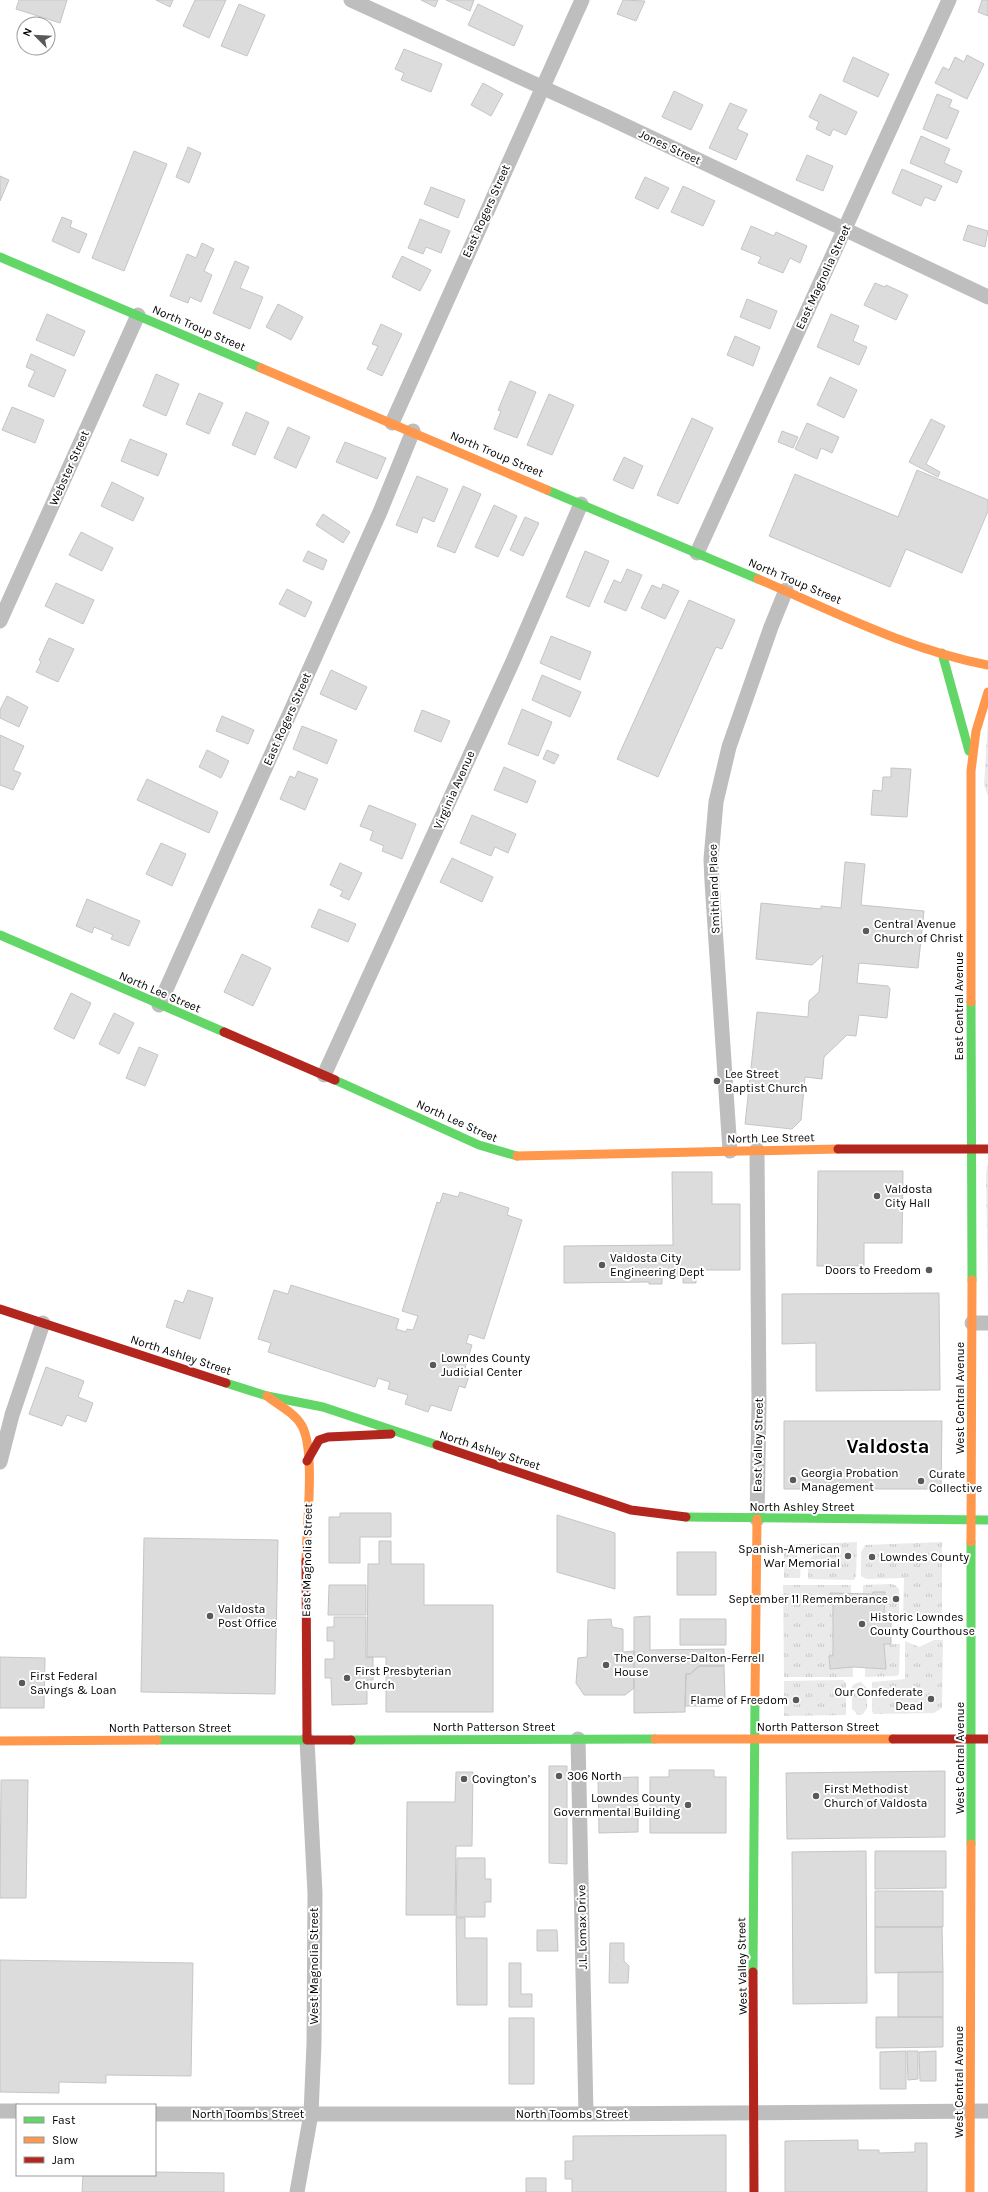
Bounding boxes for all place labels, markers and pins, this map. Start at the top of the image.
place label: Central Avenue Church of Christ [874,917,964,945]
marker: Central Avenue Church of Christ [861,926,871,936]
place label: Lee Street Baptist Church [725,1067,807,1095]
marker: Lee Street Baptist Church [712,1076,722,1086]
place label: Valdosta City Hall [885,1182,932,1210]
marker: Valdosta City Hall [872,1191,882,1201]
place label: Valdosta City Engineering Dept [610,1251,705,1279]
marker: Valdosta City Engineering Dept [597,1260,607,1270]
place label: Doors to Freedom [825,1263,921,1277]
marker: Doors to Freedom [924,1265,934,1275]
place label: Lowndes County Judicial Center [441,1351,530,1379]
marker: Lowndes County Judicial Center [428,1360,438,1370]
place label: Georgia Probation Management [801,1466,899,1494]
place label: Curate Collective [929,1467,982,1495]
marker: Georgia Probation Management [788,1475,798,1485]
marker: Curate Collective [916,1476,926,1486]
place label: Spanish-American War Memorial [738,1542,840,1570]
place label: Lowndes County [880,1550,969,1564]
marker: Spanish-American War Memorial [843,1551,853,1561]
marker: Lowndes County [867,1552,877,1562]
place label: September 11 Rememberance [728,1592,888,1606]
marker: September 11 Rememberance [891,1594,901,1604]
place label: Valdosta Post Office [218,1602,277,1630]
place label: Historic Lowndes County Courthouse [870,1610,975,1638]
marker: Valdosta Post Office [205,1611,215,1621]
marker: Historic Lowndes County Courthouse [857,1619,867,1629]
place label: The Converse-Dalton-Ferrell House [614,1651,765,1679]
marker: The Converse-Dalton-Ferrell House [601,1660,611,1670]
place label: First Presbyterian Church [355,1664,451,1692]
place label: First Federal Savings & Loan [30,1669,116,1697]
marker: First Presbyterian Church [342,1673,352,1683]
marker: First Federal Savings & Loan [17,1678,27,1688]
place label: Our Confederate Dead [834,1685,923,1713]
place label: Flame of Freedom [690,1693,788,1707]
marker: Our Confederate Dead [926,1694,936,1704]
marker: Flame of Freedom [791,1695,801,1705]
place label: 306 North [567,1769,622,1783]
marker: 306 North [554,1771,564,1781]
place label: Covington’s [472,1772,537,1786]
marker: Covington’s [459,1774,469,1784]
place label: First Methodist Church of Valdosta [824,1782,927,1810]
place label: Lowndes County Governmental Building [554,1791,680,1819]
marker: First Methodist Church of Valdosta [811,1791,821,1801]
marker: Lowndes County Governmental Building [683,1800,693,1810]

